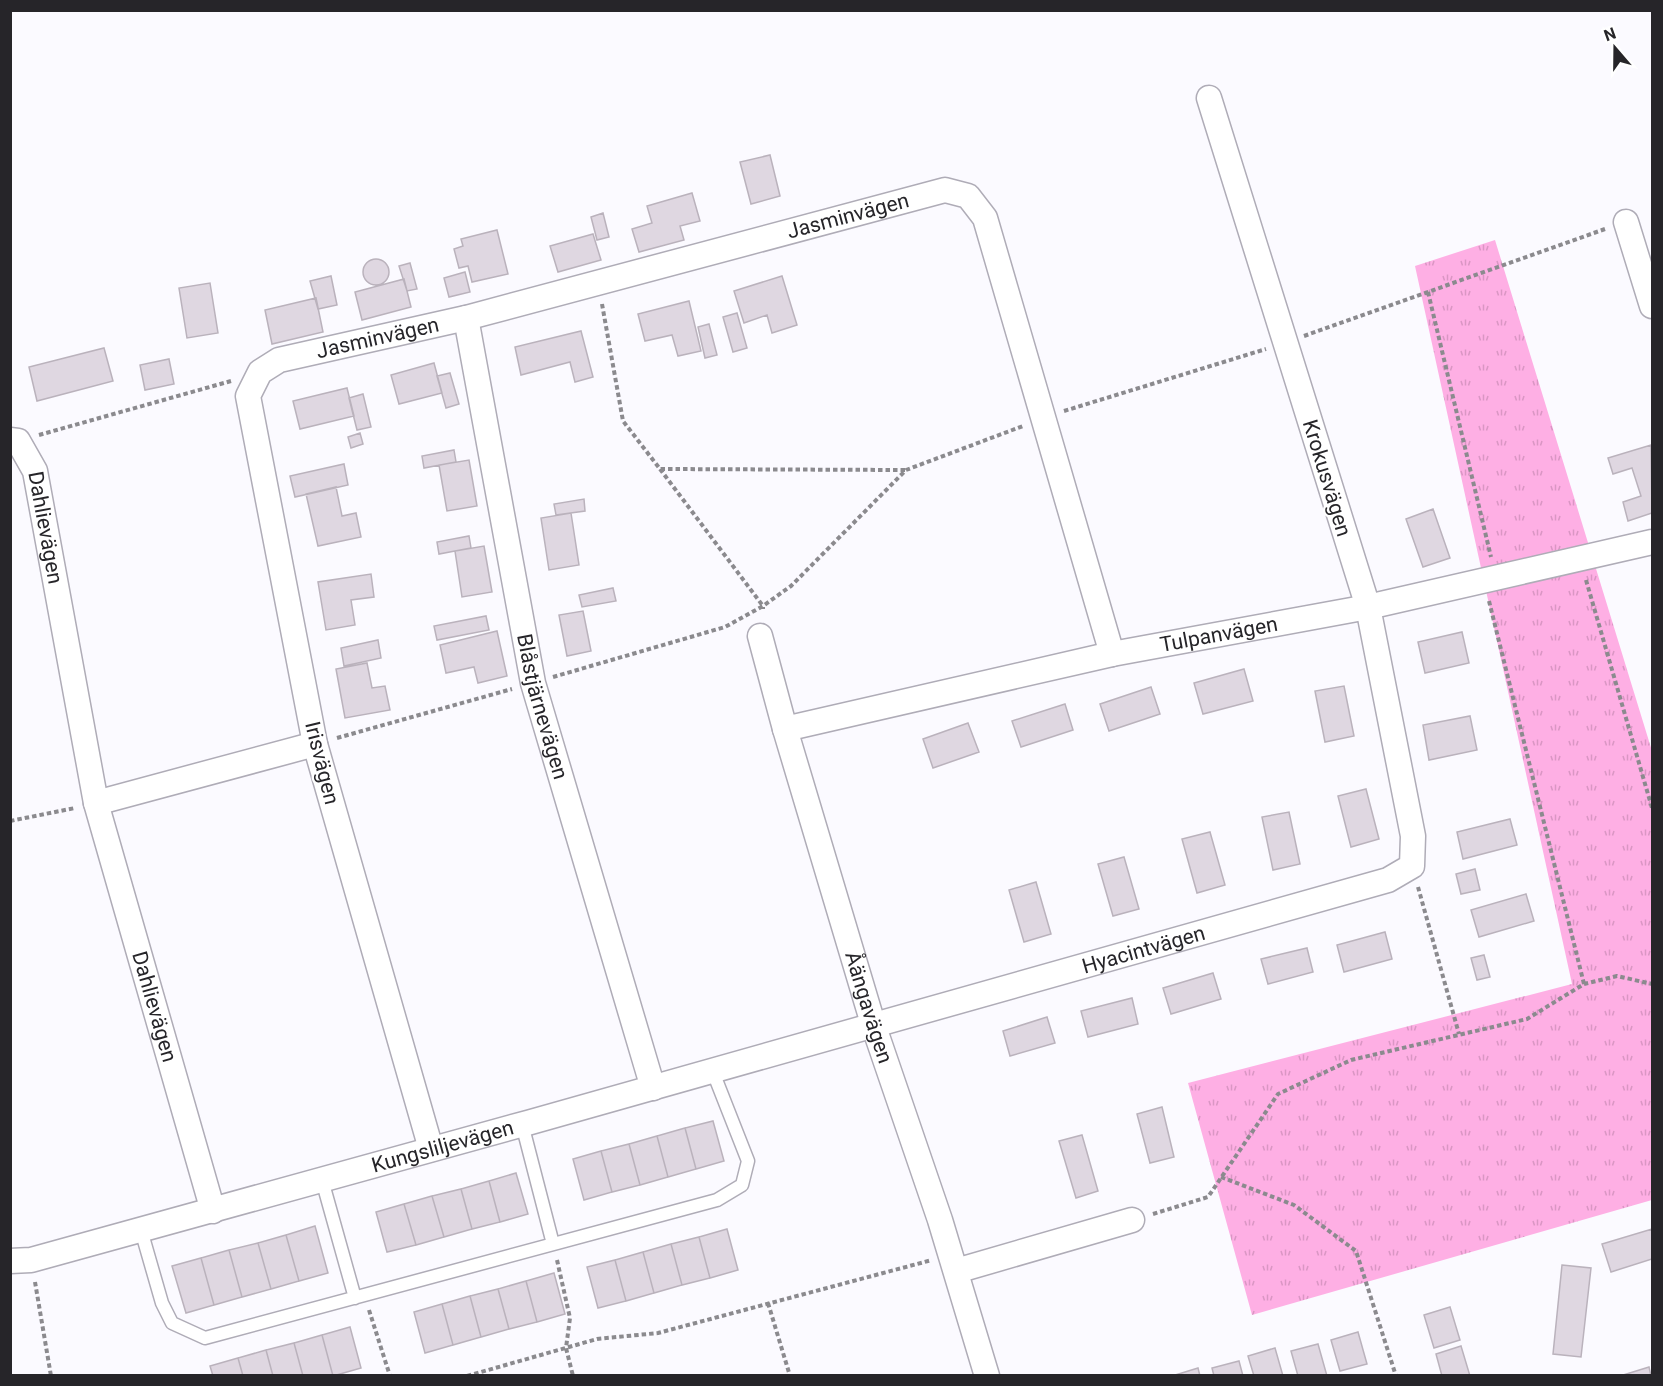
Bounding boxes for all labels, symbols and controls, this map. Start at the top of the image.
north arrow [1585,18,1645,78]
text: N [1601,24,1619,45]
street label: Jasminvägen [784,188,911,244]
street label: Jasminvägen [314,312,441,363]
street label: Krokusvägen [1298,417,1356,539]
street label: Dahlievägen [23,469,67,586]
street label: Tulpanvägen [1158,612,1279,657]
street label: Blåstjärnevägen [512,632,573,782]
street label: Irisvägen [300,719,344,807]
street label: Hyacintvägen [1079,921,1208,979]
street label: Dahlievägen [127,949,182,1065]
street label: Åängavägen [840,949,898,1066]
street label: Kungsliljevägen [369,1115,516,1178]

